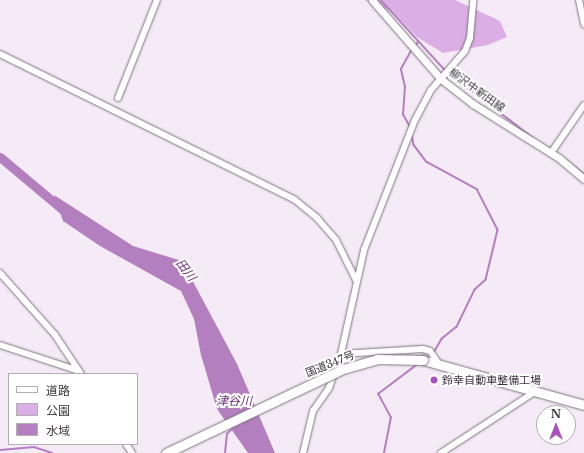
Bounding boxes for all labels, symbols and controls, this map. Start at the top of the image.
street label: 柳沢中新田線 [446,65,508,115]
water label: 田川 [173,256,199,284]
street label: 国道347号 [304,348,356,380]
legend [8,373,138,445]
place label: 鈴幸自動車整備工場 [442,373,541,387]
marker: 鈴幸自動車整備工場 [429,375,439,385]
text: 道路 [46,383,70,398]
water label: 津谷川 [216,394,252,408]
text: 公園 [46,403,70,418]
north arrow [536,405,576,445]
text: N [551,407,561,421]
text: 水域 [46,423,70,438]

